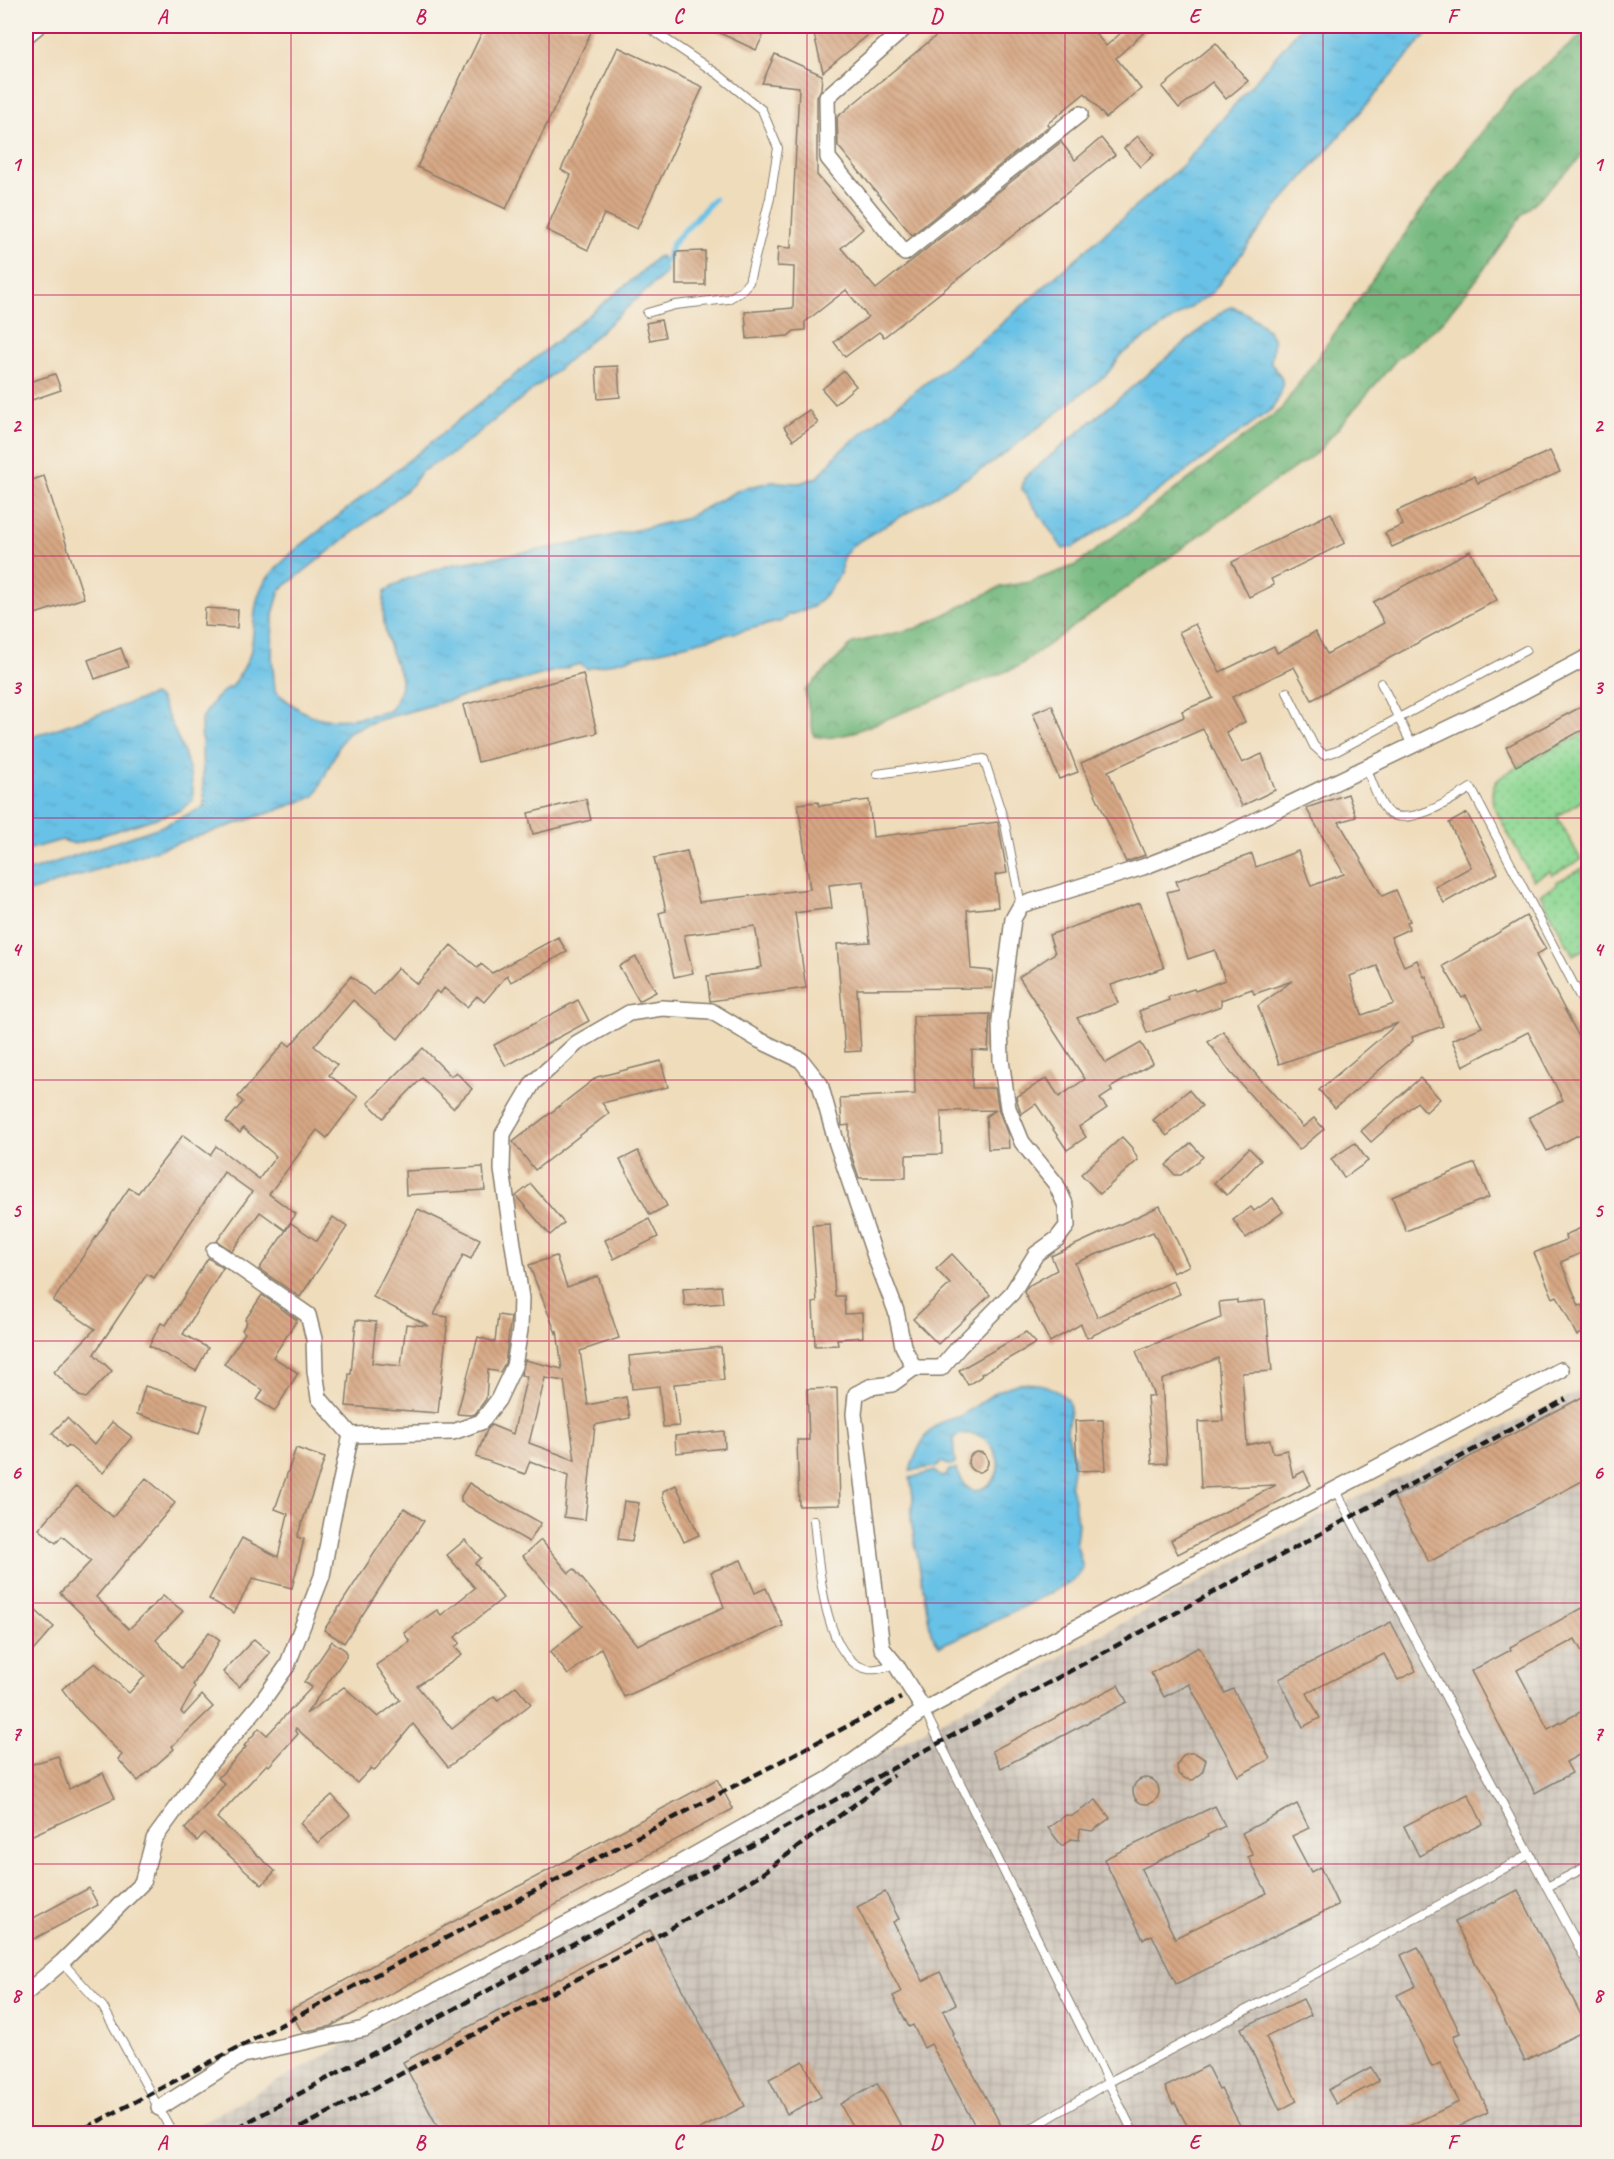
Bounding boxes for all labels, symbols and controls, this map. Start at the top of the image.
text: A [157,4,169,29]
text: B [415,4,427,29]
text: C [673,4,685,29]
text: D [930,4,944,29]
text: E [1189,4,1203,29]
text: F [1447,4,1461,29]
text: 1 [12,152,23,177]
text: 1 [1594,152,1605,177]
text: 2 [12,413,23,438]
text: 2 [1594,413,1605,438]
text: 3 [12,675,23,700]
text: 3 [1594,675,1605,700]
text: 4 [12,937,24,962]
text: 4 [1594,937,1606,962]
text: 5 [12,1198,23,1223]
text: 5 [1594,1198,1605,1223]
text: 6 [11,1460,22,1485]
text: 6 [1593,1460,1604,1485]
text: 7 [12,1721,23,1746]
text: 7 [1594,1721,1605,1746]
text: 8 [12,1983,24,2008]
text: 8 [1594,1983,1606,2008]
text: A [157,2130,169,2155]
text: B [415,2130,427,2155]
text: C [673,2130,685,2155]
text: D [930,2130,944,2155]
text: E [1189,2130,1203,2155]
text: F [1447,2130,1461,2155]

